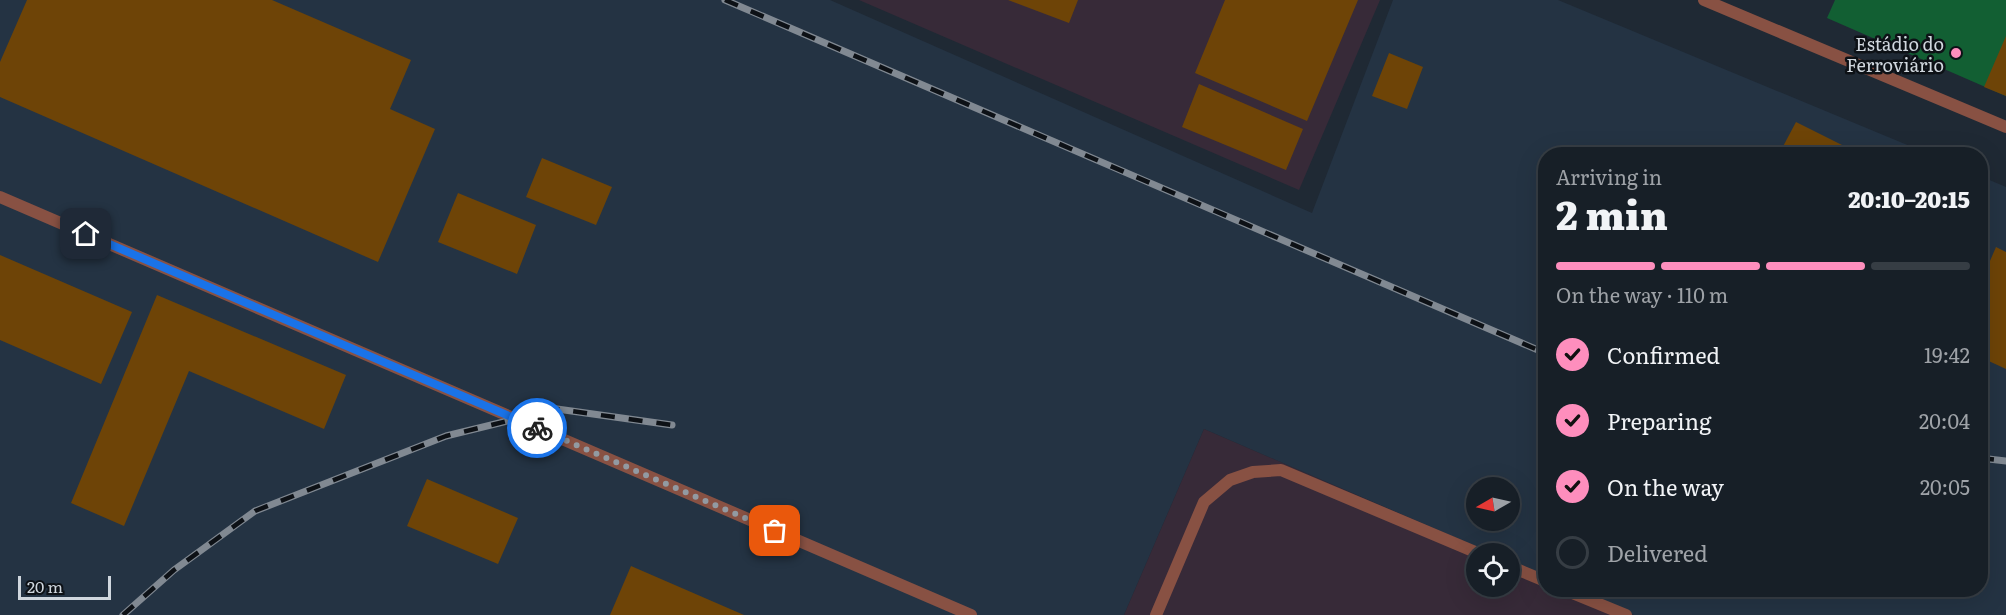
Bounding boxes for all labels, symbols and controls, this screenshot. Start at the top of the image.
place label: Estádio do Ferroviário [1846,30,1944,78]
marker: Estádio do Ferroviário [1949,46,1963,60]
text: Arriving in [1556,161,1662,191]
text: 20:10–20:15 [1848,182,1970,215]
text: 2 min [1556,184,1668,242]
pin [60,208,111,259]
icon: home [69,217,102,250]
text: On the way · 110 m [1556,279,1728,309]
icon: check [1556,338,1589,371]
text: Confirmed [1607,338,1720,371]
text: 19:42 [1924,339,1970,369]
courier [507,398,567,458]
icon: check [1556,404,1589,437]
text: Preparing [1607,404,1711,437]
text: 20:04 [1919,405,1970,435]
icon: bike [521,412,554,445]
icon: check [1556,470,1589,503]
text: On the way [1607,470,1724,503]
text: 20:05 [1920,471,1970,501]
north arrow [1466,477,1520,531]
map controls [1466,477,1520,597]
pin [749,505,800,556]
icon: bag [758,514,791,547]
text: Delivered [1607,536,1708,569]
button: locate [1466,543,1520,597]
scale bar [18,573,111,600]
text: 20 m [27,574,63,598]

